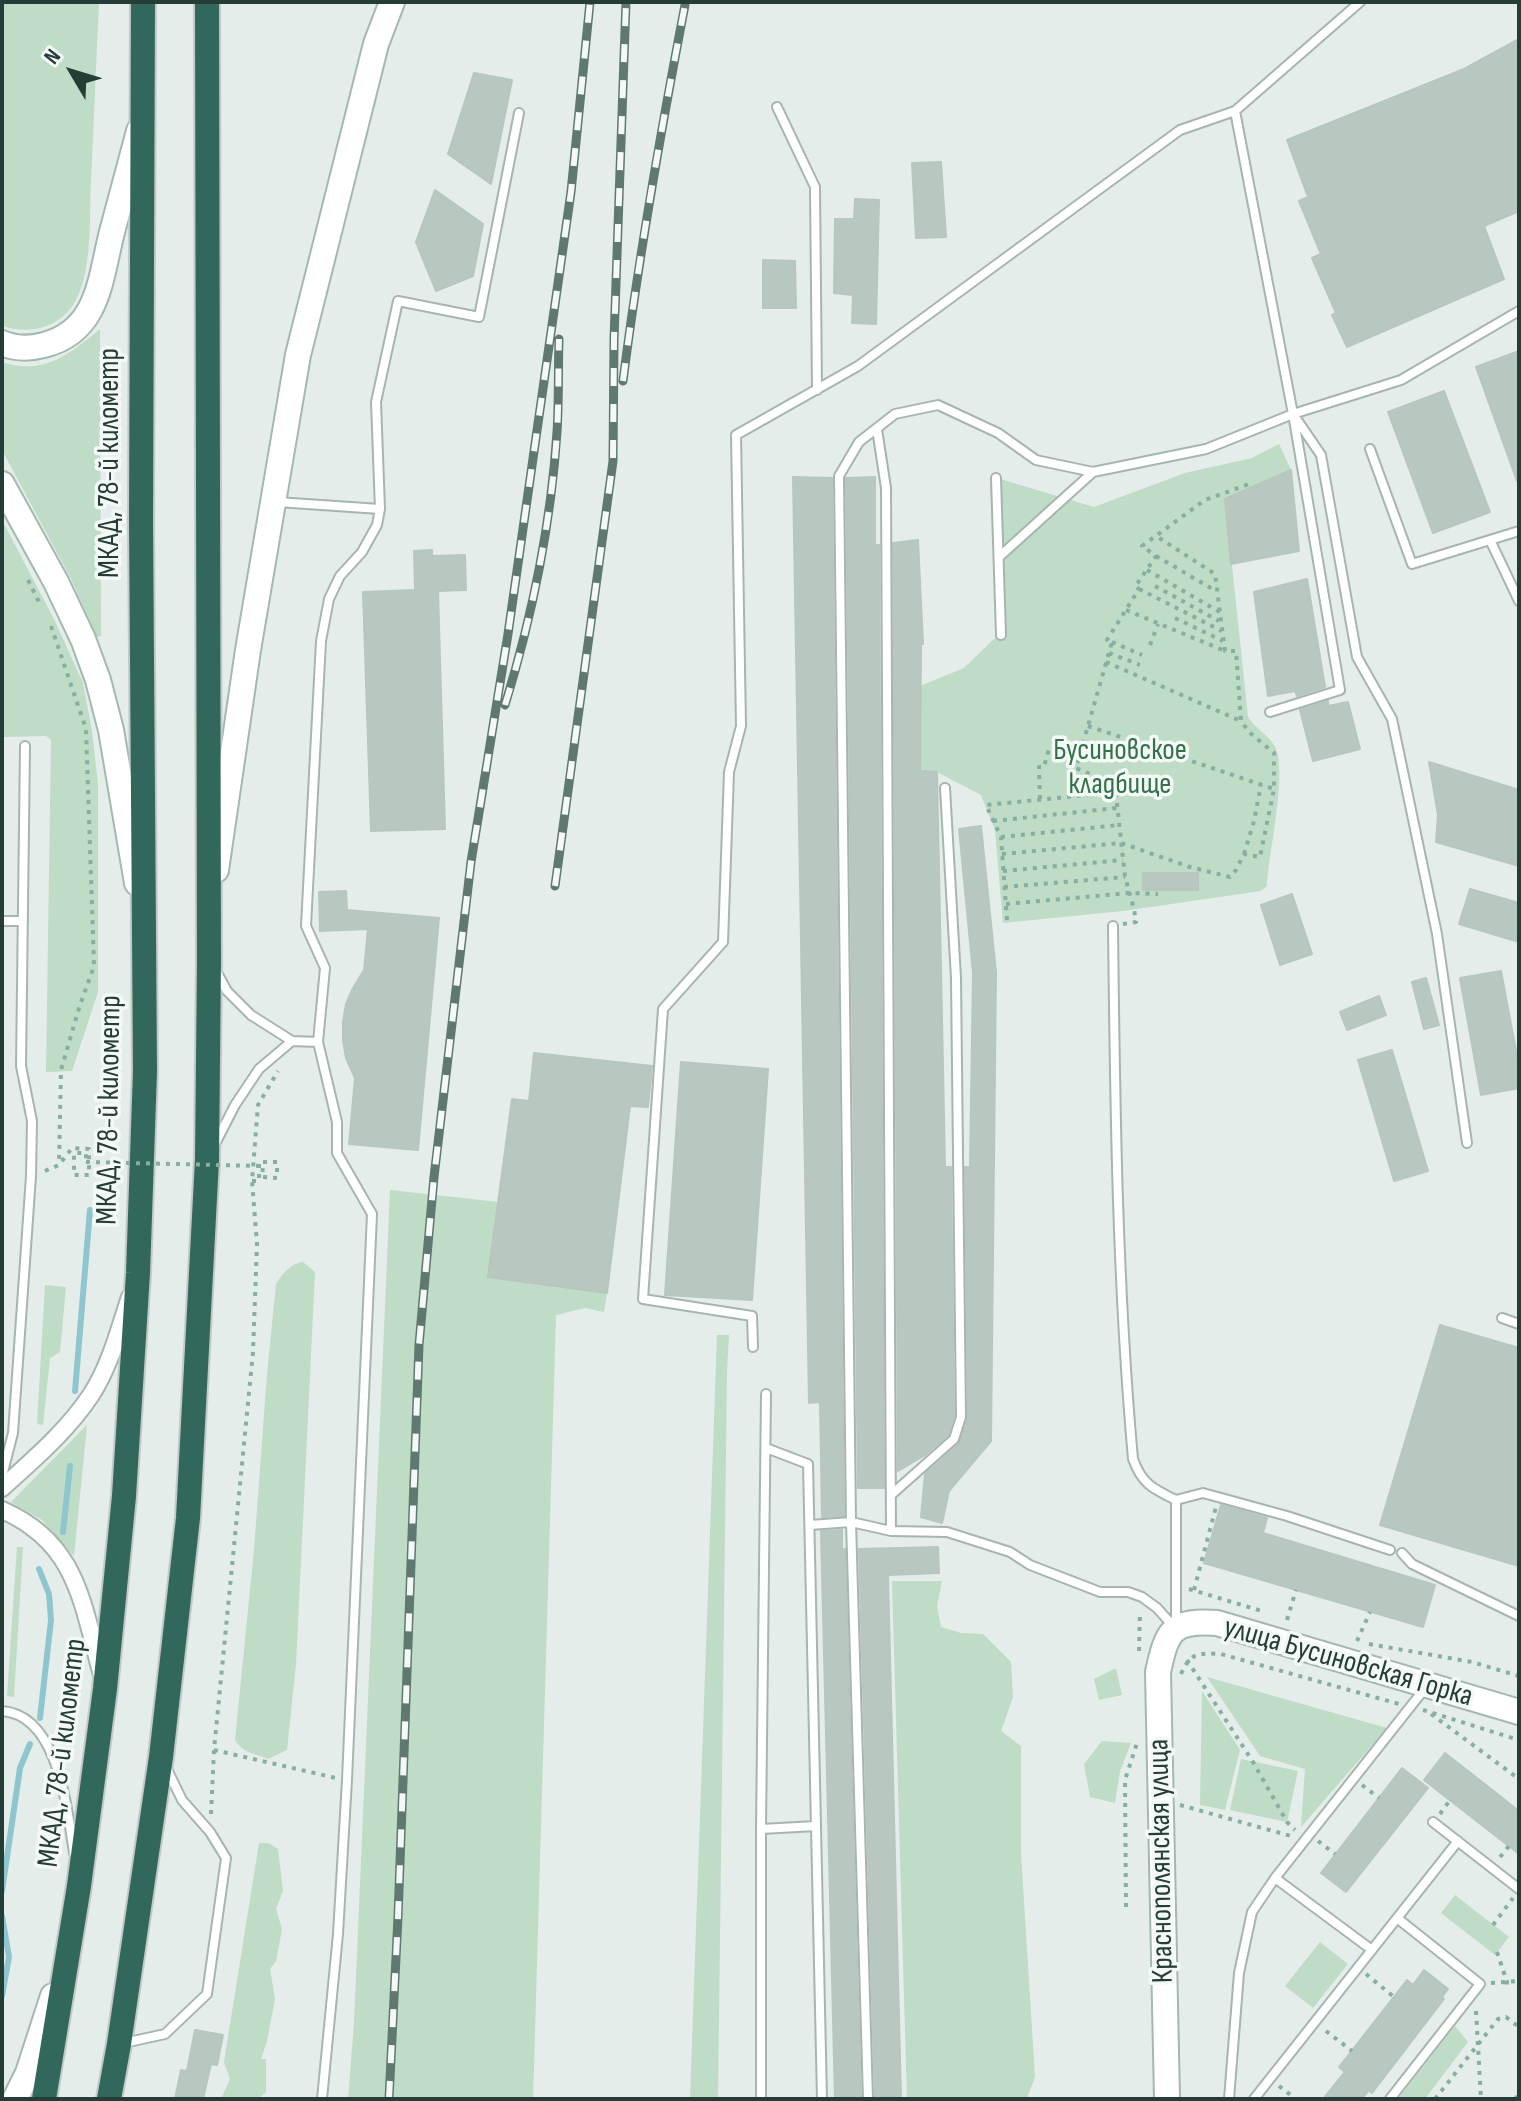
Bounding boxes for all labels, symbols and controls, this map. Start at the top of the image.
north arrow [32,32,112,112]
text: N [38,44,67,70]
street label: МКАД, 78-й километр [92,348,128,578]
park label: Бусиновское кладбище [1053,733,1187,804]
street label: МКАД, 78-й километр [90,995,130,1225]
street label: улица Бусиновская Горка [1219,1610,1477,1716]
street label: МКАД, 78-й километр [31,1637,95,1869]
street label: Краснополянская улица [1142,1739,1182,1983]

